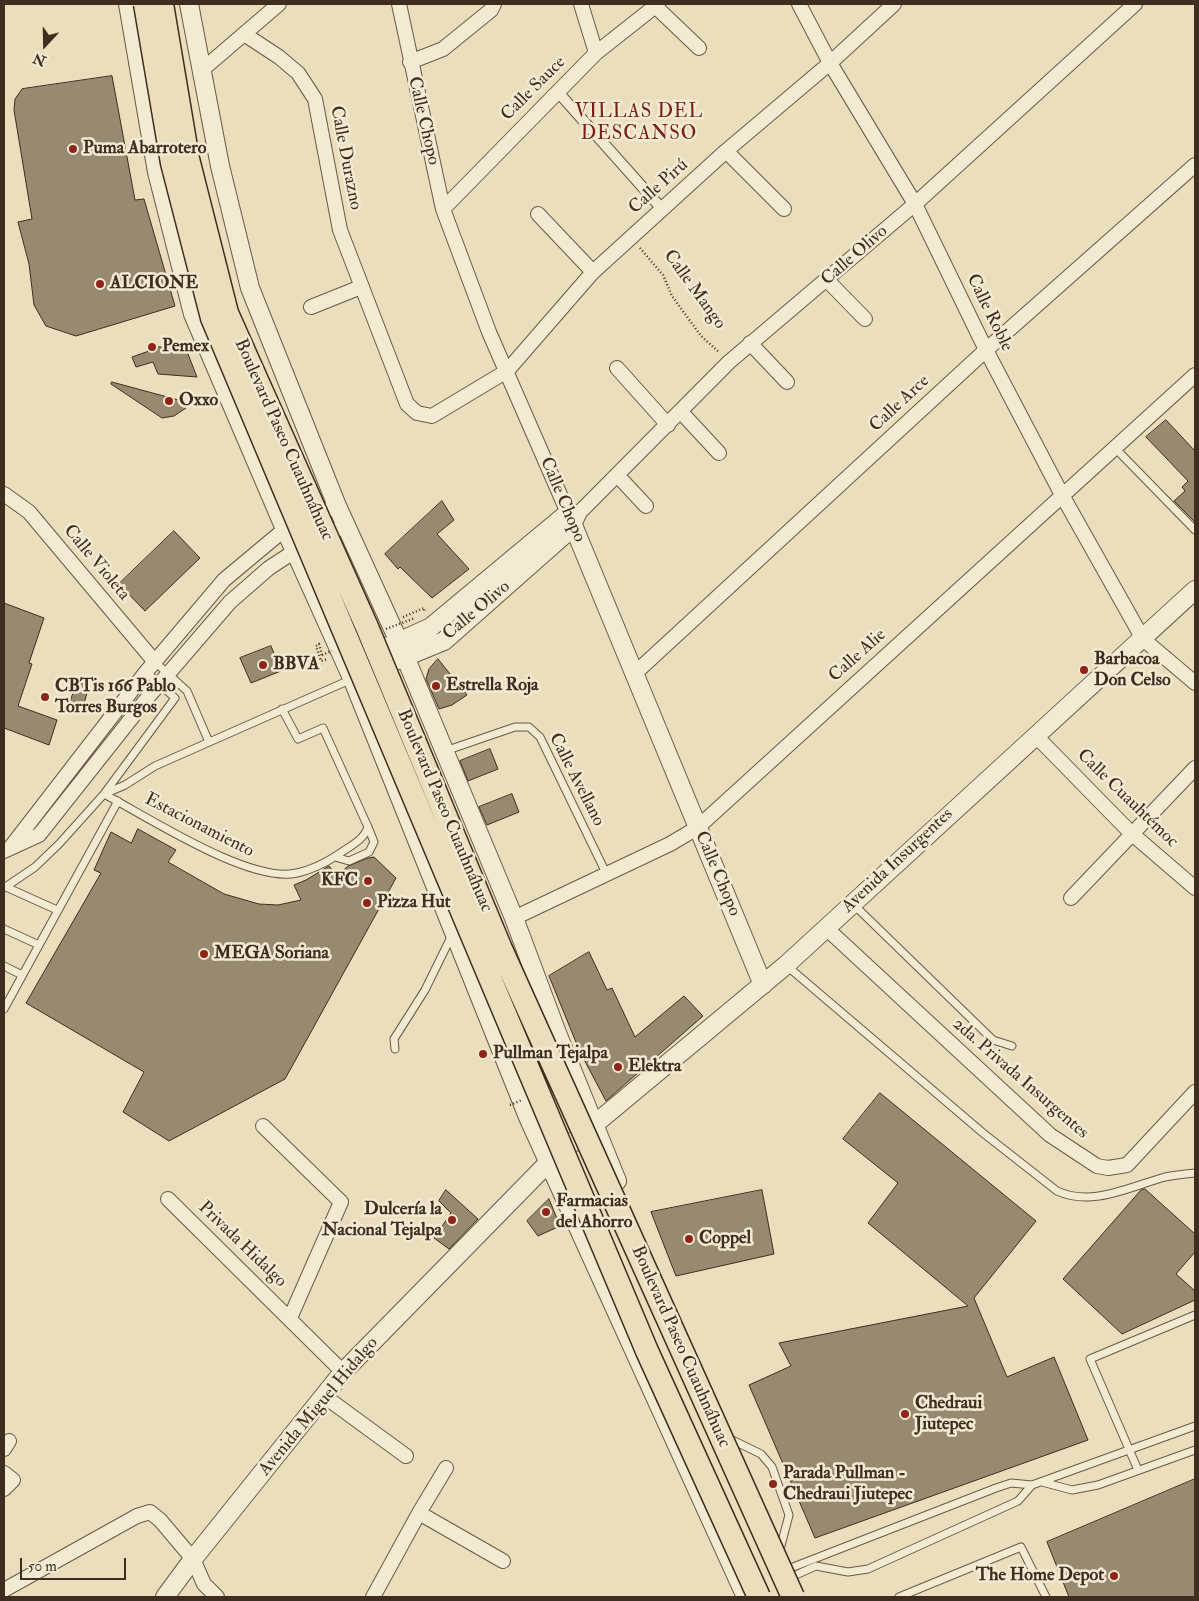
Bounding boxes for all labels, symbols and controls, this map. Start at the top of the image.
north arrow [20,20,70,70]
text: N [31,49,48,70]
street label: Calle Sauce [497,52,571,126]
street label: Calle Chopo [402,75,444,167]
district label: VILLAS DEL DESCANSO [574,102,704,146]
street label: Calle Durazno [324,104,366,212]
place label: Puma Abarrotero [83,138,206,160]
marker: Puma Abarrotero [67,143,79,155]
street label: Calle Pirú [625,155,693,219]
street label: Calle Olivo [817,221,893,291]
street label: Calle Mango [658,246,730,334]
street label: Calle Roble [961,271,1017,355]
place label: ALCIONE [110,273,198,295]
marker: ALCIONE [94,278,106,290]
place label: Pemex [162,336,209,358]
street label: Boulevard Paseo Cuauhnáhuac [229,336,337,544]
marker: Pemex [146,341,158,353]
street label: Calle Arce [866,371,934,437]
place label: Oxxo [179,390,218,412]
marker: Oxxo [163,395,175,407]
street label: Calle Chopo [534,454,590,546]
street label: Calle Violeta [58,521,134,605]
street label: Calle Olivo [439,577,515,645]
street label: Calle Alie [825,625,891,687]
place label: Barbacoa Don Celso [1094,649,1171,692]
place label: BBVA [273,654,319,676]
marker: BBVA [257,659,269,671]
marker: Barbacoa Don Celso [1078,664,1090,676]
place label: Estrella Roja [446,675,539,697]
place label: CBTis 166 Pablo Torres Burgos [55,676,176,719]
marker: Estrella Roja [430,680,442,692]
marker: CBTis 166 Pablo Torres Burgos [39,691,51,703]
street label: Boulevard Paseo Cuauhnáhuac [391,706,497,916]
street label: Calle Avellano [543,730,609,830]
street label: Calle Cuauhtémoc [1072,745,1182,853]
street label: Estacionamiento [141,789,257,863]
street label: Avenida Insurgentes [838,804,958,918]
street label: Calle Chopo [689,828,745,920]
place label: KFC [321,870,358,892]
marker: KFC [362,875,374,887]
place label: Pizza Hut [377,892,451,914]
marker: Pizza Hut [361,897,373,909]
place label: MEGA Soriana [214,943,329,965]
marker: MEGA Soriana [198,948,210,960]
street label: 2da. Privada Insurgentes [947,1014,1093,1144]
place label: Pullman Tejalpa [493,1043,608,1065]
marker: Pullman Tejalpa [477,1048,489,1060]
place label: Elektra [628,1056,681,1078]
marker: Elektra [612,1061,624,1073]
place label: Farmacias del Ahorro [556,1191,632,1234]
street label: Privada Hidalgo [193,1197,291,1293]
place label: Dulcería la Nacional Tejalpa [322,1199,442,1242]
marker: Farmacias del Ahorro [540,1206,552,1218]
marker: Dulcería la Nacional Tejalpa [446,1214,458,1226]
place label: Coppel [699,1228,751,1250]
marker: Coppel [683,1233,695,1245]
street label: Boulevard Paseo Cuauhnáhuac [626,1243,734,1451]
street label: Avenida Miguel Hidalgo [255,1333,383,1481]
place label: Chedraui Jiutepec [915,1393,982,1436]
marker: Chedraui Jiutepec [899,1408,911,1420]
place label: Parada Pullman - Chedraui Jiutepec [783,1463,912,1506]
marker: Parada Pullman - Chedraui Jiutepec [767,1478,779,1490]
scale bar [22,1548,129,1580]
text: 50 m [28,1557,57,1576]
place label: The Home Depot [976,1565,1104,1587]
marker: The Home Depot [1108,1570,1120,1582]

